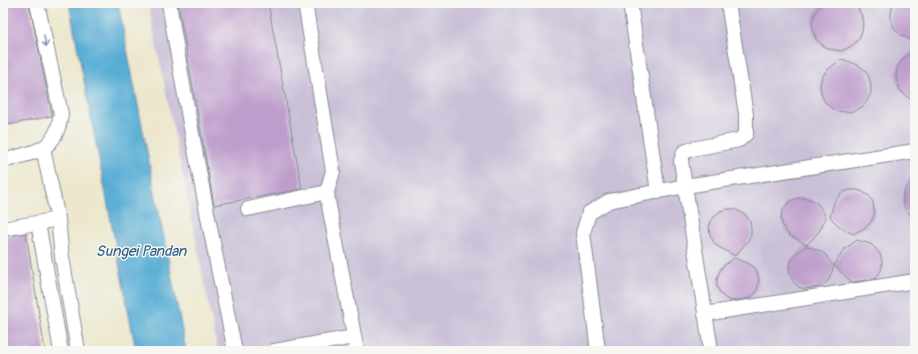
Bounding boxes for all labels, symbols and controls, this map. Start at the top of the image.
one-way arrow [42,34,50,47]
water label: Sungei Pandan [96,242,188,261]

